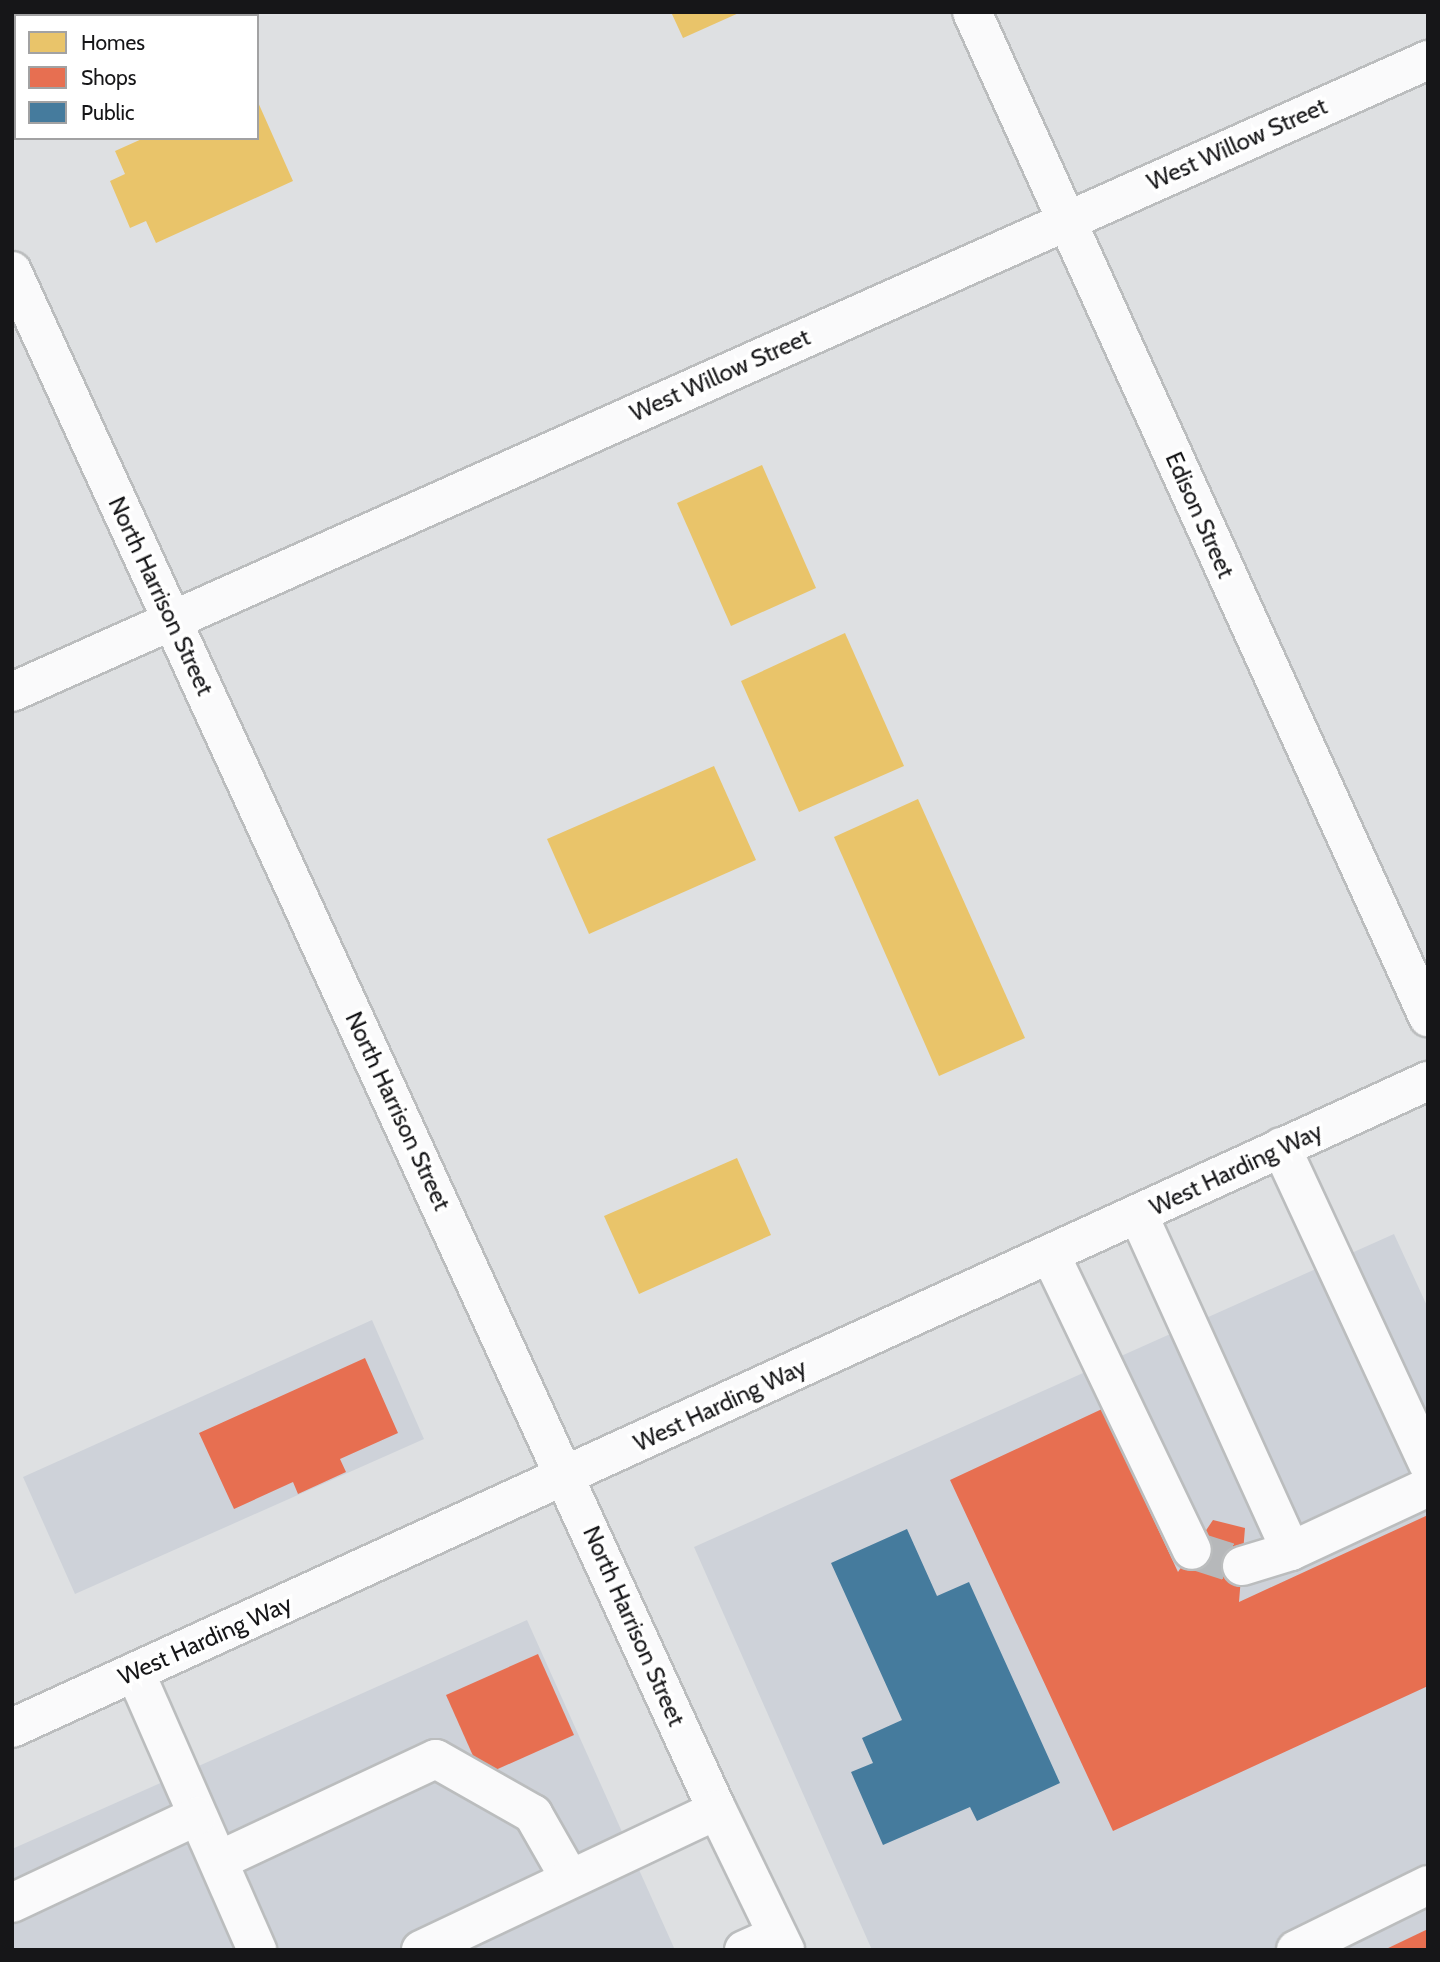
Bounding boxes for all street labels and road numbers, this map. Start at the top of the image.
street label: West Willow Street [1143,91,1331,197]
street label: West Willow Street [626,322,814,428]
street label: Edison Street [1159,448,1241,582]
street label: North Harrison Street [102,492,220,700]
street label: North Harrison Street [339,1007,457,1215]
street label: West Harding Way [1145,1116,1327,1222]
street label: West Harding Way [629,1352,811,1458]
street label: North Harrison Street [577,1522,691,1730]
street label: West Harding Way [114,1589,296,1691]

